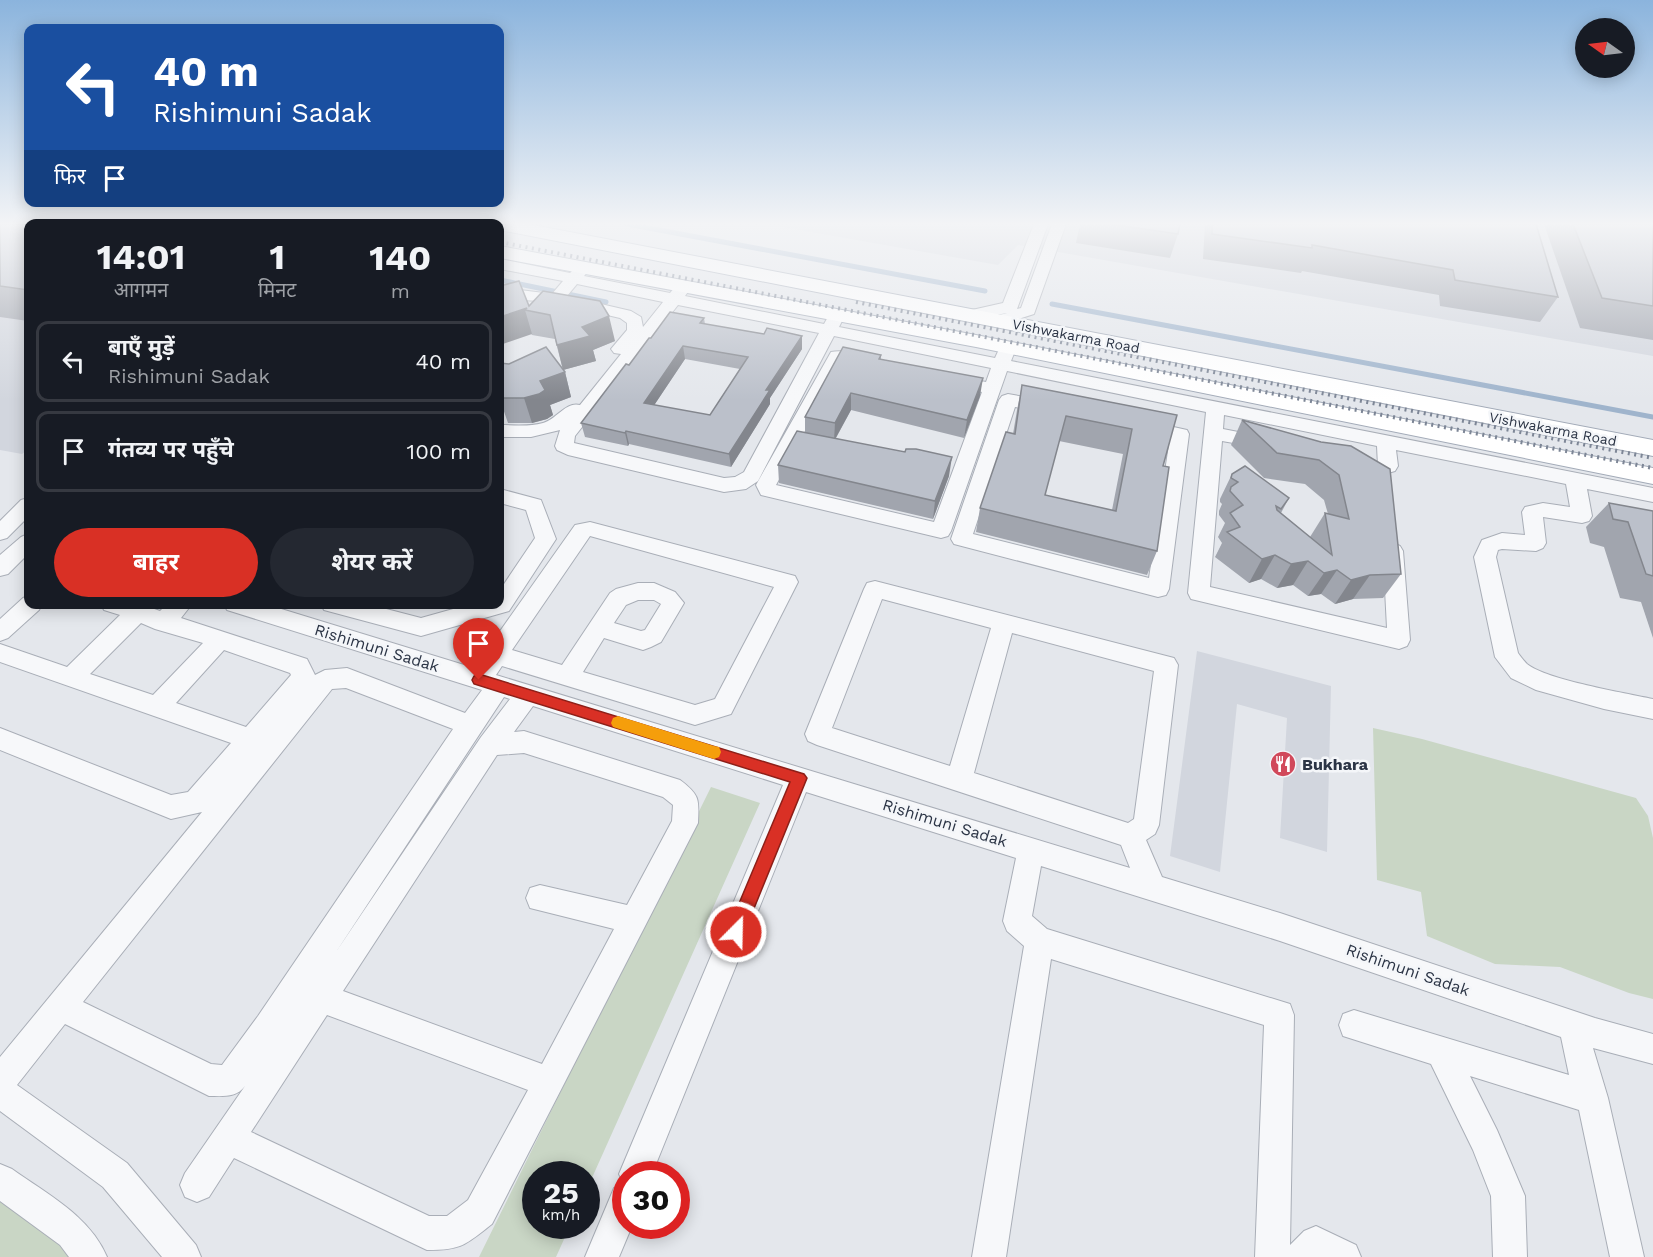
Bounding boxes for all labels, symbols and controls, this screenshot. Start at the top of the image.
north arrow [1575,18,1635,78]
map controls [1575,18,1635,78]
text: 40 m [153,47,259,96]
icon: left [54,48,132,126]
text: Rishimuni Sadak [153,97,371,129]
icon: arrive [98,162,131,195]
text: फिर [54,164,86,189]
text: 14:01 [97,236,185,278]
text: 1 [269,236,285,278]
text: 140 [369,237,431,279]
text: आगमन [114,278,168,302]
text: मिनट [258,278,296,302]
text: m [391,279,410,303]
street label: Vishwakarma Road [1011,316,1141,356]
text: बाएँ मुड़ें [108,335,175,360]
icon: left [57,345,90,378]
text: 40 m [415,349,471,374]
text: Rishimuni Sadak [108,364,270,388]
street label: Vishwakarma Road [1488,409,1618,449]
icon: arrive [57,435,90,468]
text: गंतव्य पर पहुँचे [108,437,234,462]
text: 100 m [407,439,471,464]
button: बाहर [54,528,258,597]
button: शेयर करें [270,528,474,597]
pin [453,618,504,680]
street label: Rishimuni Sadak [312,620,442,676]
icon: arrive [462,627,495,660]
restaurant icon: Bukhara [1268,749,1298,779]
place label: Bukhara [1302,755,1369,774]
street label: Rishimuni Sadak [880,795,1010,851]
position arrow [704,900,768,964]
street label: Rishimuni Sadak [1344,940,1472,1000]
speed limit sign: 30 [612,1161,690,1239]
text: 25 [543,1175,579,1210]
text: km/h [542,1206,580,1224]

